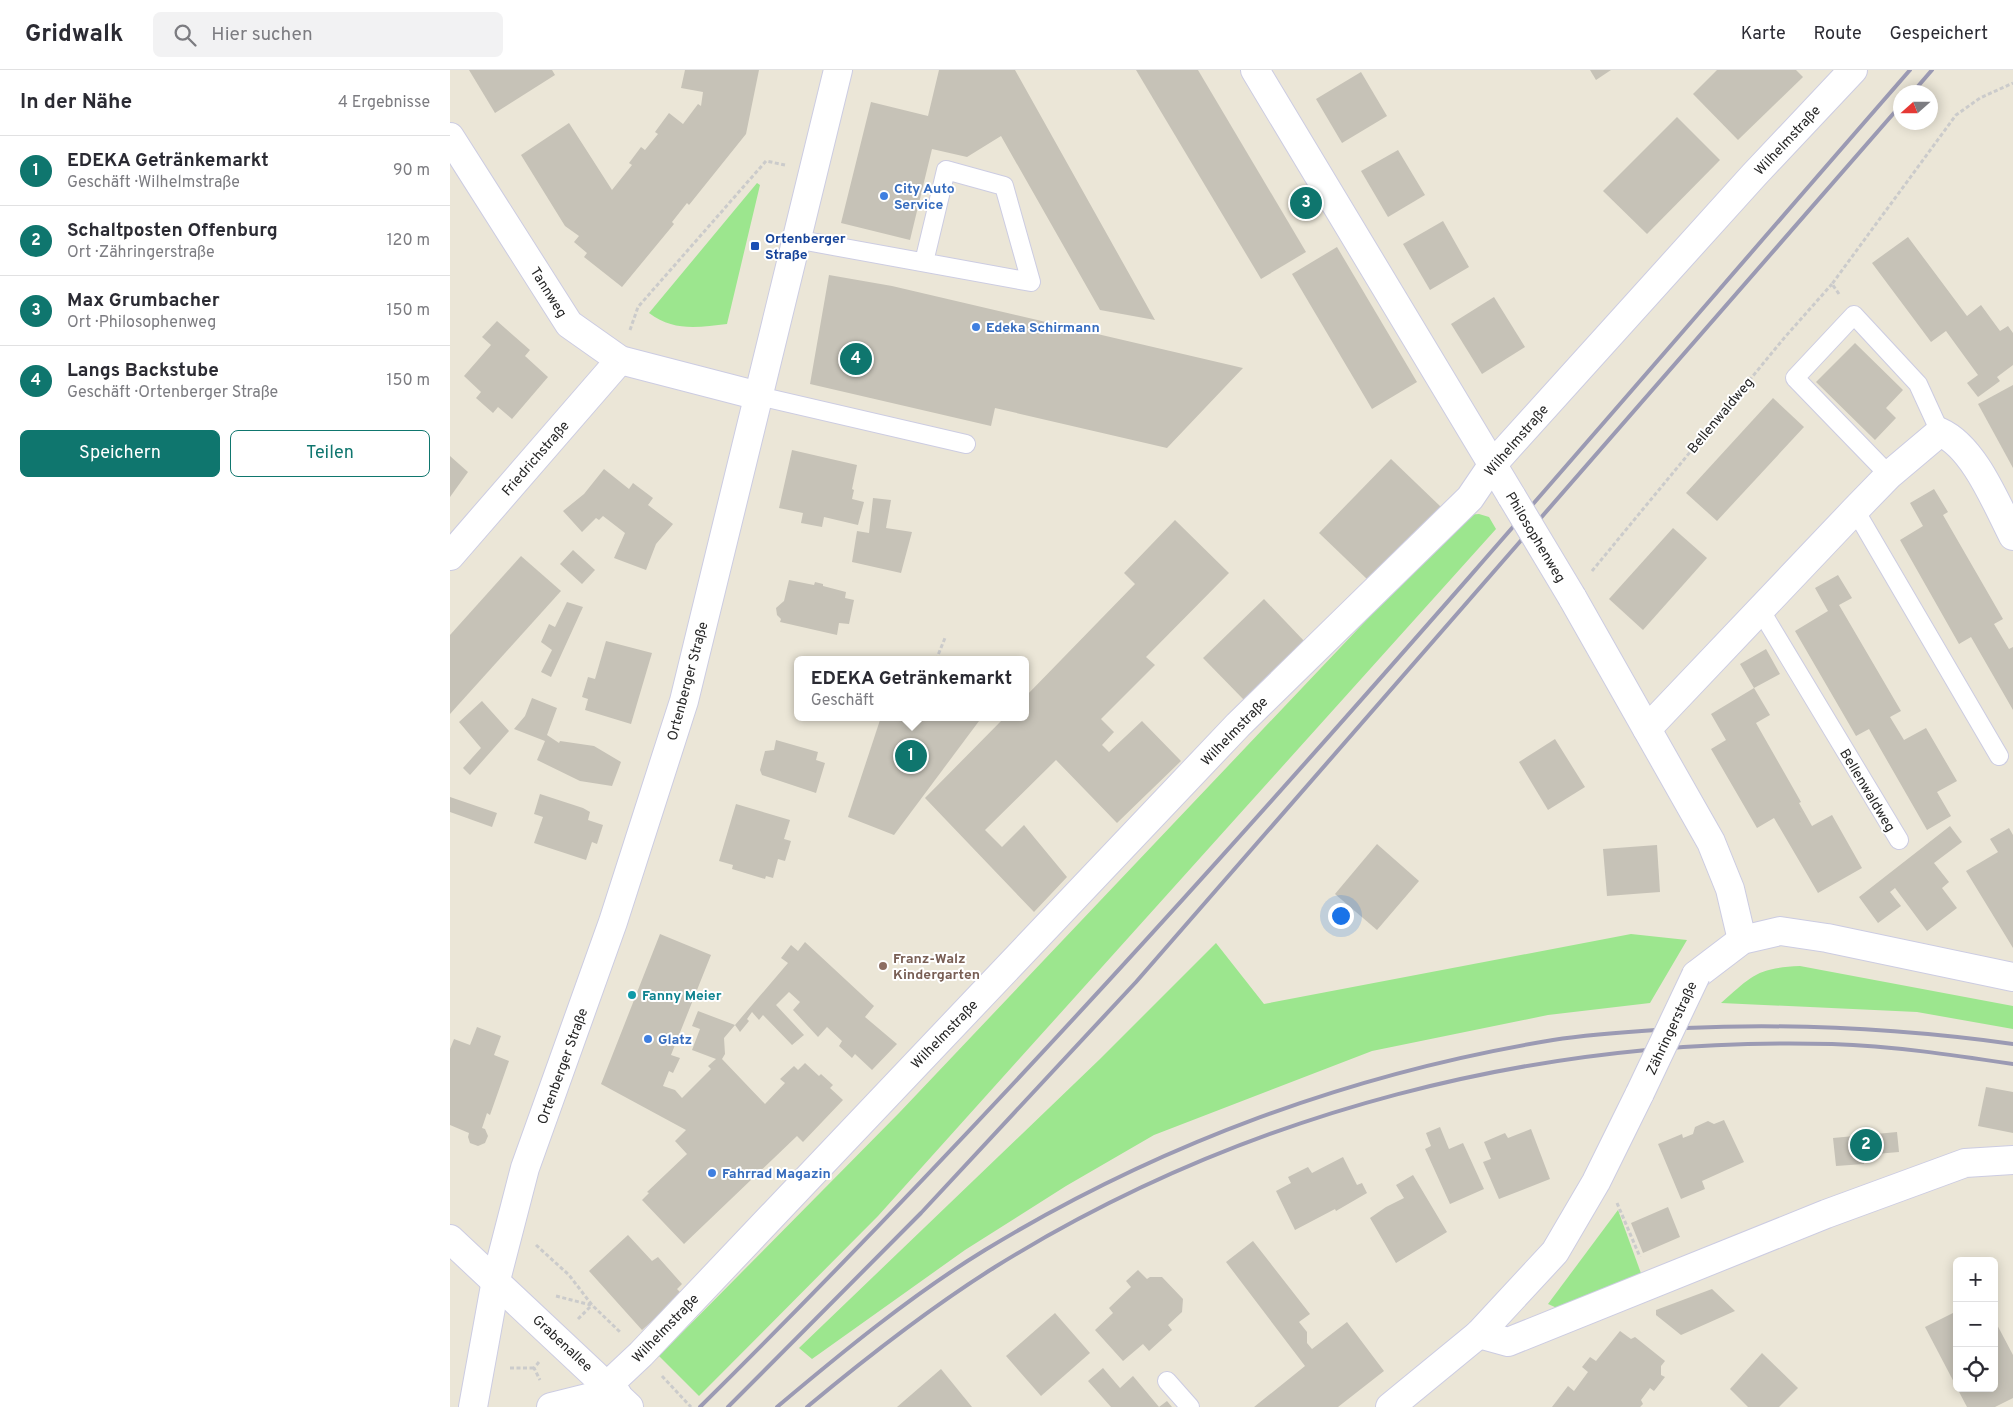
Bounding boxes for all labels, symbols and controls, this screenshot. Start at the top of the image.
search box [153,12,503,57]
text: Gridwalk [25,20,123,50]
icon: search [171,21,199,49]
text: Hier suchen [211,23,313,47]
text: Karte [1741,23,1786,46]
text: Route [1814,23,1862,46]
text: Gespeichert [1890,23,1988,46]
north arrow [1893,85,1938,130]
text: In der Nähe [20,89,132,116]
text: 4 Ergebnisse [338,93,430,113]
street label: Wilhelmstraße [1751,103,1825,179]
text: EDEKA Getränkemarkt [67,149,269,173]
text: 1 [33,161,39,181]
text: 90 m [393,161,430,181]
text: Geschäft · Wilhelmstraße [67,173,240,193]
place label: City Auto Service [894,181,955,214]
pin: 3 [1290,184,1322,222]
marker: City Auto Service [878,190,890,202]
text: Schaltposten Offenburg [67,219,278,243]
text: 2 [31,231,41,251]
text: 120 m [387,231,430,251]
place label: Ortenberger Straße [765,231,846,264]
marker: Ortenberger Straße [749,240,761,252]
text: Ort · Zähringerstraße [67,243,215,263]
street label: Tannweg [526,264,570,321]
text: Max Grumbacher [67,289,220,313]
text: 3 [31,301,41,321]
text: 150 m [387,301,430,321]
text: Ort · Philosophenweg [67,313,216,333]
place label: Edeka Schirmann [986,320,1100,337]
marker: Edeka Schirmann [970,321,982,333]
pin: 4 [840,340,872,378]
text: Langs Backstube [67,359,219,383]
text: 4 [31,371,41,391]
text: 150 m [387,371,430,391]
street label: Bellenwaldweg [1684,375,1758,457]
text: Geschäft · Ortenberger Straße [67,383,278,403]
street label: Wilhelmstraße [1481,402,1553,480]
street label: Friedrichstraße [499,418,573,500]
button: Speichern [20,430,220,477]
button: Teilen [230,430,430,477]
street label: Philosophenweg [1501,489,1568,586]
street label: Ortenberger Straße [664,620,713,743]
popup [794,656,1029,721]
text: EDEKA Getränkemarkt [811,667,1012,691]
text: Geschäft [811,691,874,711]
street label: Wilhelmstraße [1198,694,1272,770]
pin: 1 [895,737,927,775]
street label: Bellenwaldweg [1835,746,1898,835]
your location [1328,903,1354,929]
place label: Franz-Walz Kindergarten [893,951,980,984]
marker: Franz-Walz Kindergarten [877,960,889,972]
street label: Zähringerstraße [1643,979,1701,1078]
place label: Fanny Meier [642,988,722,1005]
marker: Fanny Meier [626,989,638,1001]
street label: Wilhelmstraße [908,997,982,1073]
street label: Ortenberger Straße [534,1006,592,1127]
place label: Glatz [658,1032,692,1049]
marker: Glatz [642,1033,654,1045]
pin: 2 [1850,1126,1882,1164]
place label: Fahrrad Magazin [722,1166,831,1183]
marker: Fahrrad Magazin [706,1167,718,1179]
map controls [1953,1257,1998,1392]
button: + [1953,1257,1998,1302]
street label: Wilhelmstraße [629,1291,703,1367]
button: − [1953,1302,1998,1347]
street label: Grabenallee [528,1312,596,1376]
button: locate [1953,1347,1998,1392]

